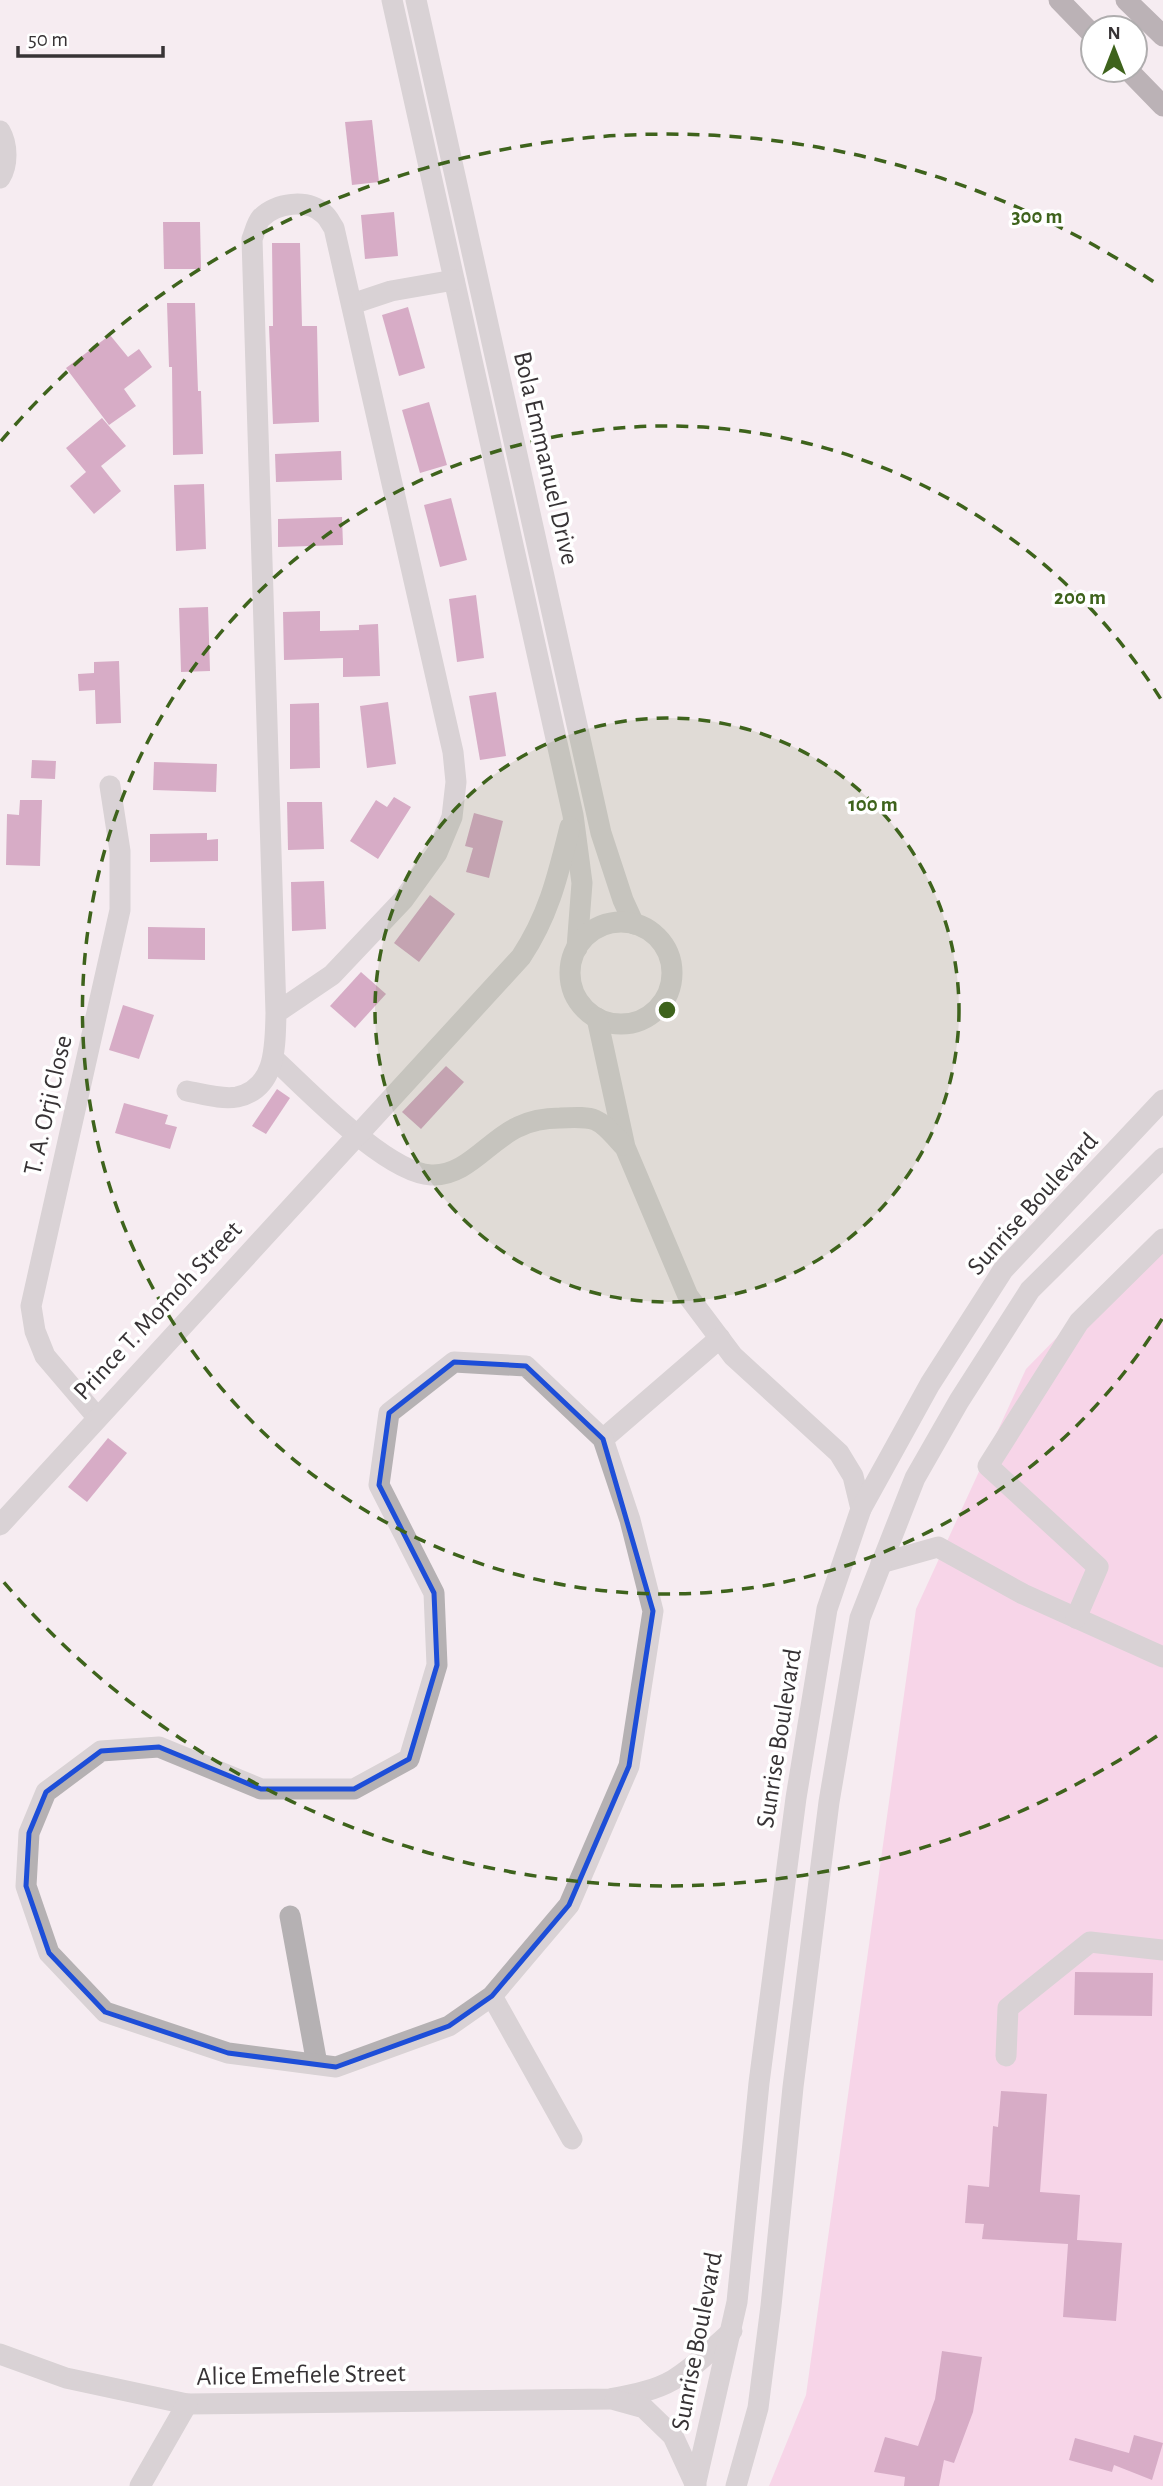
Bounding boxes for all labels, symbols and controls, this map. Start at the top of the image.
scale bar [18,14,163,58]
north arrow [1079,14,1149,84]
text: N [1107,24,1121,43]
text: 50 m [28,29,68,50]
text: 300 m [1011,206,1063,227]
street label: Bola Emmanuel Drive [509,349,583,567]
text: 200 m [1054,587,1106,608]
text: 100 m [848,794,898,815]
centre of rings [655,998,679,1022]
street label: T. A. Orji Close [19,1033,77,1178]
street label: Sunrise Boulevard [962,1128,1103,1280]
street label: Prince T. Momoh Street [69,1216,247,1405]
street label: Sunrise Boulevard [752,1647,806,1830]
street label: Sunrise Boulevard [667,2250,727,2433]
street label: Alice Emefiele Street [196,2360,406,2390]

